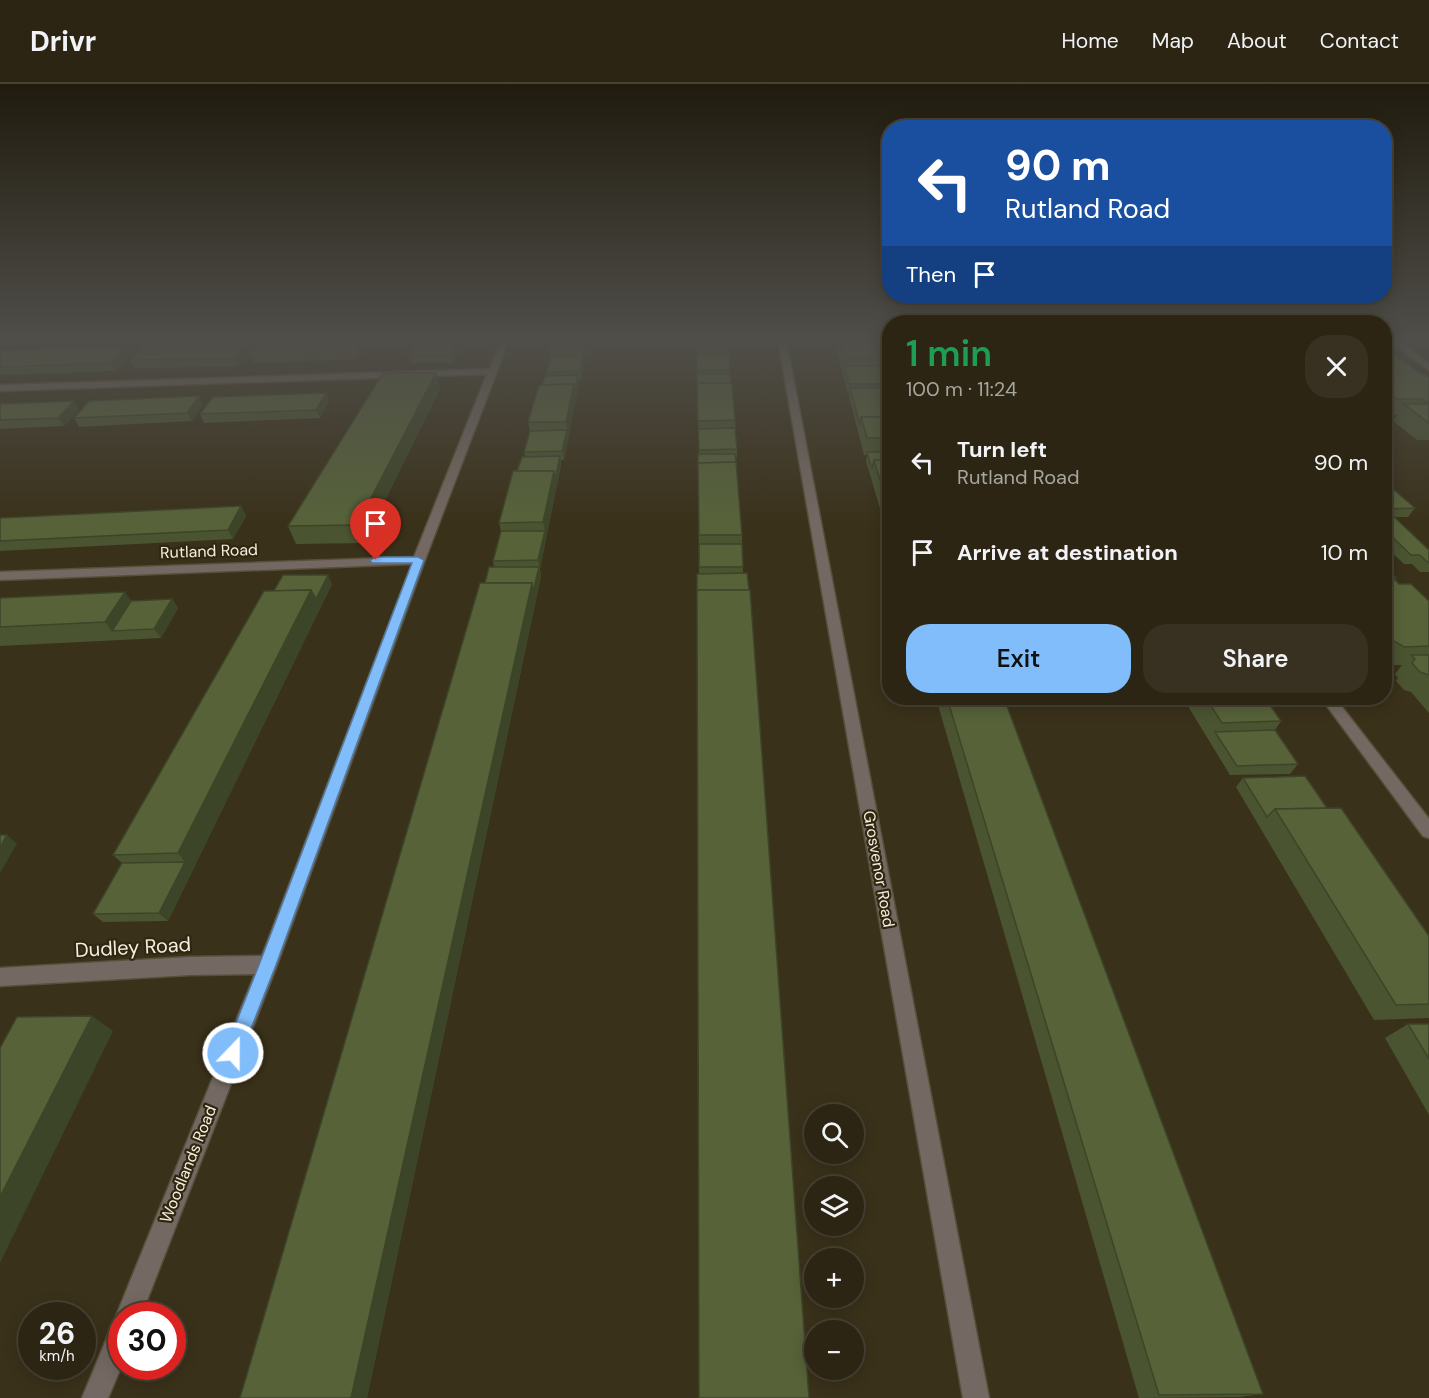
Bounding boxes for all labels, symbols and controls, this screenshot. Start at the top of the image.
text: Drivr [30,23,96,60]
text: Home [1061,27,1119,55]
text: Map [1152,27,1194,55]
text: About [1227,27,1287,55]
text: Contact [1320,27,1399,55]
text: 90 m [1005,138,1111,193]
icon: left [906,144,984,222]
text: Rutland Road [1005,191,1170,226]
icon: arrive [968,258,1001,291]
text: Then [906,260,956,289]
text: 1 min [906,330,992,377]
button: close [1305,335,1368,398]
text: 100 m · 11:24 [906,376,1017,402]
text: Turn left [957,435,1047,464]
icon: left [906,446,939,479]
text: 90 m [1314,448,1368,477]
text: Rutland Road [957,464,1079,490]
pin [350,498,401,560]
icon: arrive [359,507,392,540]
icon: arrive [906,536,939,569]
text: Arrive at destination [957,538,1178,567]
text: 10 m [1321,538,1368,567]
street label: Rutland Road [160,539,258,563]
button: Exit [906,624,1131,693]
button: Share [1143,624,1368,693]
street label: Grosvenor Road [858,809,900,929]
street label: Dudley Road [74,931,192,963]
position arrow [201,1021,265,1085]
street label: Woodlands Road [155,1102,221,1226]
map controls [804,1104,864,1380]
button: search [804,1104,864,1164]
button: layers [804,1176,864,1236]
button: + [804,1248,864,1308]
speed limit sign: 30 [108,1302,186,1380]
text: 26 [39,1314,75,1353]
button: − [804,1320,864,1380]
text: km/h [39,1346,75,1366]

